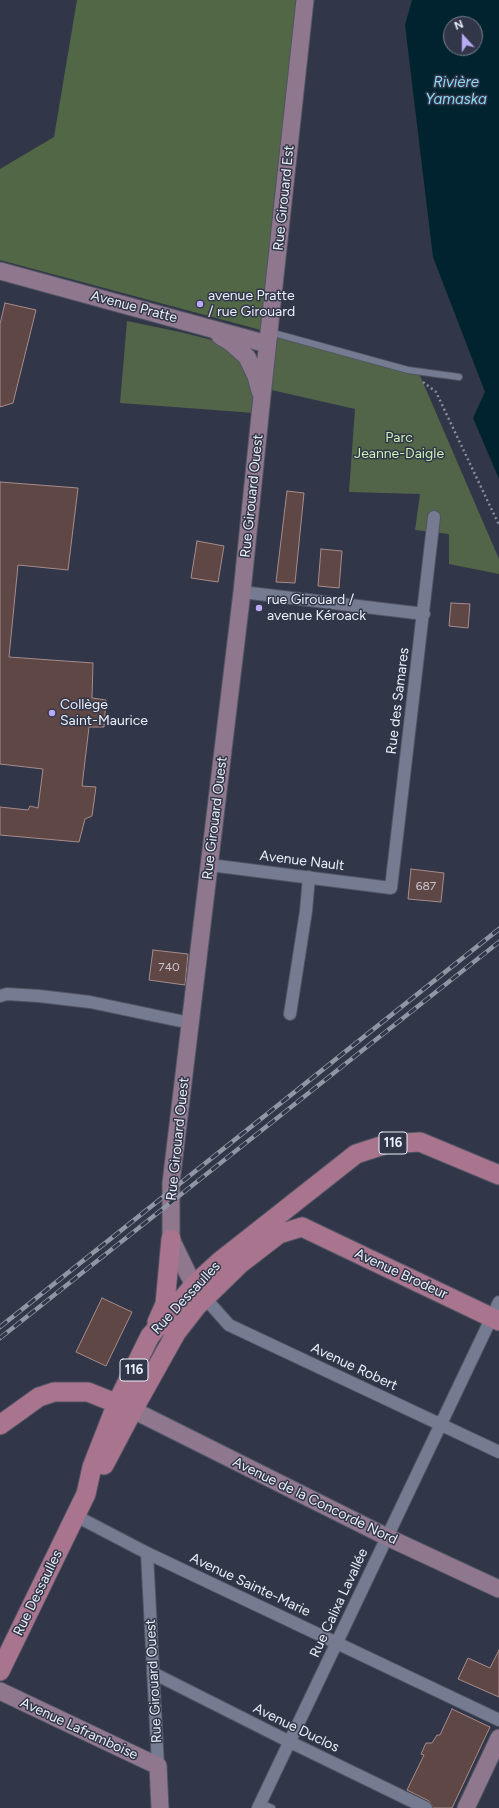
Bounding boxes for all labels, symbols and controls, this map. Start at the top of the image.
north arrow [443,16,483,56]
text: N [453,18,465,33]
water label: Rivière Yamaska [425,74,487,109]
street label: Rue Girouard Est [270,144,298,252]
street label: Avenue Pratte [89,287,179,327]
place label: avenue Pratte / rue Girouard [208,288,295,320]
marker: avenue Pratte / rue Girouard [195,299,205,309]
park label: Parc Jeanne-Daigle [354,430,444,462]
street label: Rue Girouard Ouest [237,434,267,558]
place label: rue Girouard / avenue Kéroack [267,592,366,624]
marker: rue Girouard / avenue Kéroack [254,603,264,613]
street label: Rue des Samares [383,647,413,755]
place label: Collège Saint-Maurice [60,697,148,730]
marker: Collège Saint-Maurice [47,708,57,718]
street label: Rue Girouard Ouest [199,755,231,881]
street label: Avenue Nault [259,847,345,875]
house number: 687 [416,879,436,893]
house number: 740 [158,960,180,974]
street label: Rue Girouard Ouest [163,1077,193,1201]
road number: 116 [379,1132,407,1154]
street label: Avenue Brodeur [352,1245,450,1303]
street label: Rue Dessaulles [148,1258,224,1338]
street label: Avenue Robert [308,1340,400,1394]
road number: 116 [120,1359,148,1381]
street label: Avenue de la Concorde Nord [230,1454,400,1548]
street label: Rue Calixa Lavallée [306,1546,372,1660]
street label: Rue Dessaulles [10,1547,66,1639]
street label: Avenue Sainte-Marie [187,1550,313,1620]
street label: Rue Girouard Ouest [142,1619,166,1743]
street label: Avenue Laframboise [17,1694,141,1764]
street label: Avenue Duclos [250,1700,342,1756]

